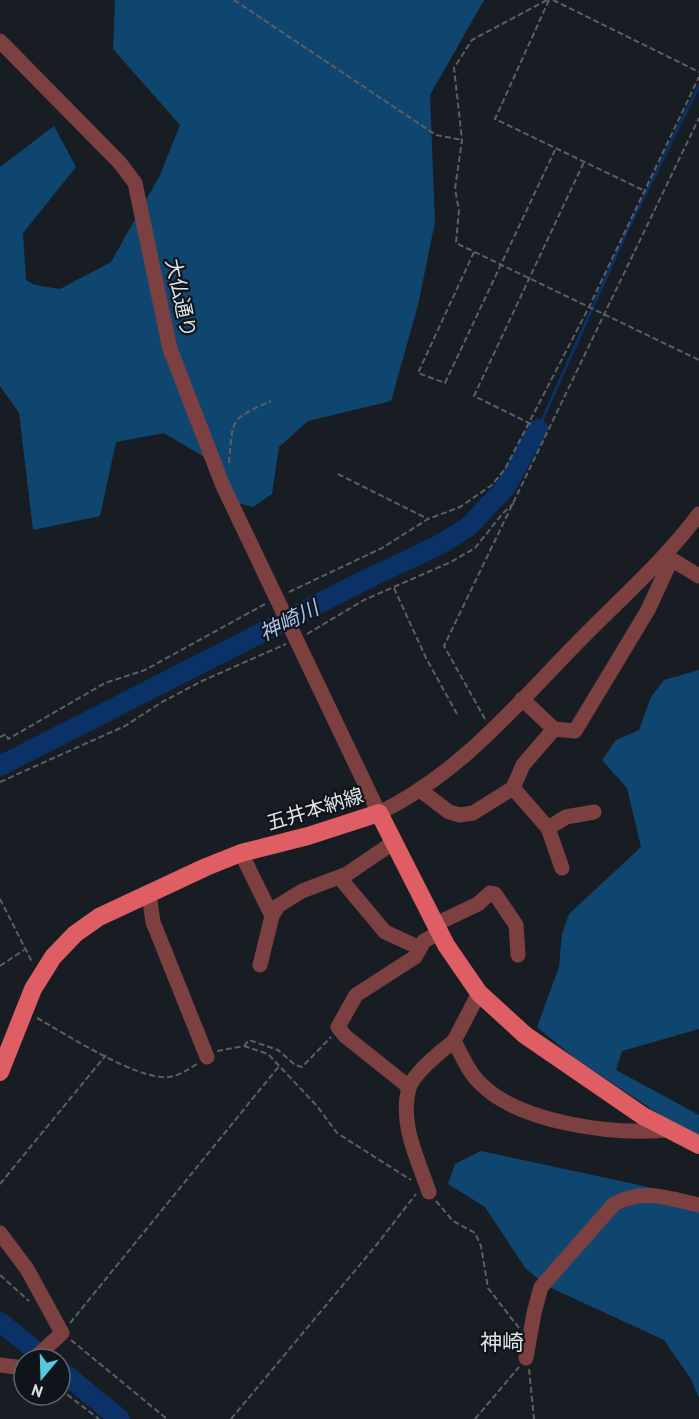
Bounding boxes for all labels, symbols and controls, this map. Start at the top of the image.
street label: 大仏通り [160,256,202,340]
water label: 神崎川 [255,593,325,647]
street label: 五井本納線 [263,782,367,836]
district label: 神崎 [480,1328,524,1356]
north arrow [12,1347,72,1407]
text: N [29,1380,45,1402]

